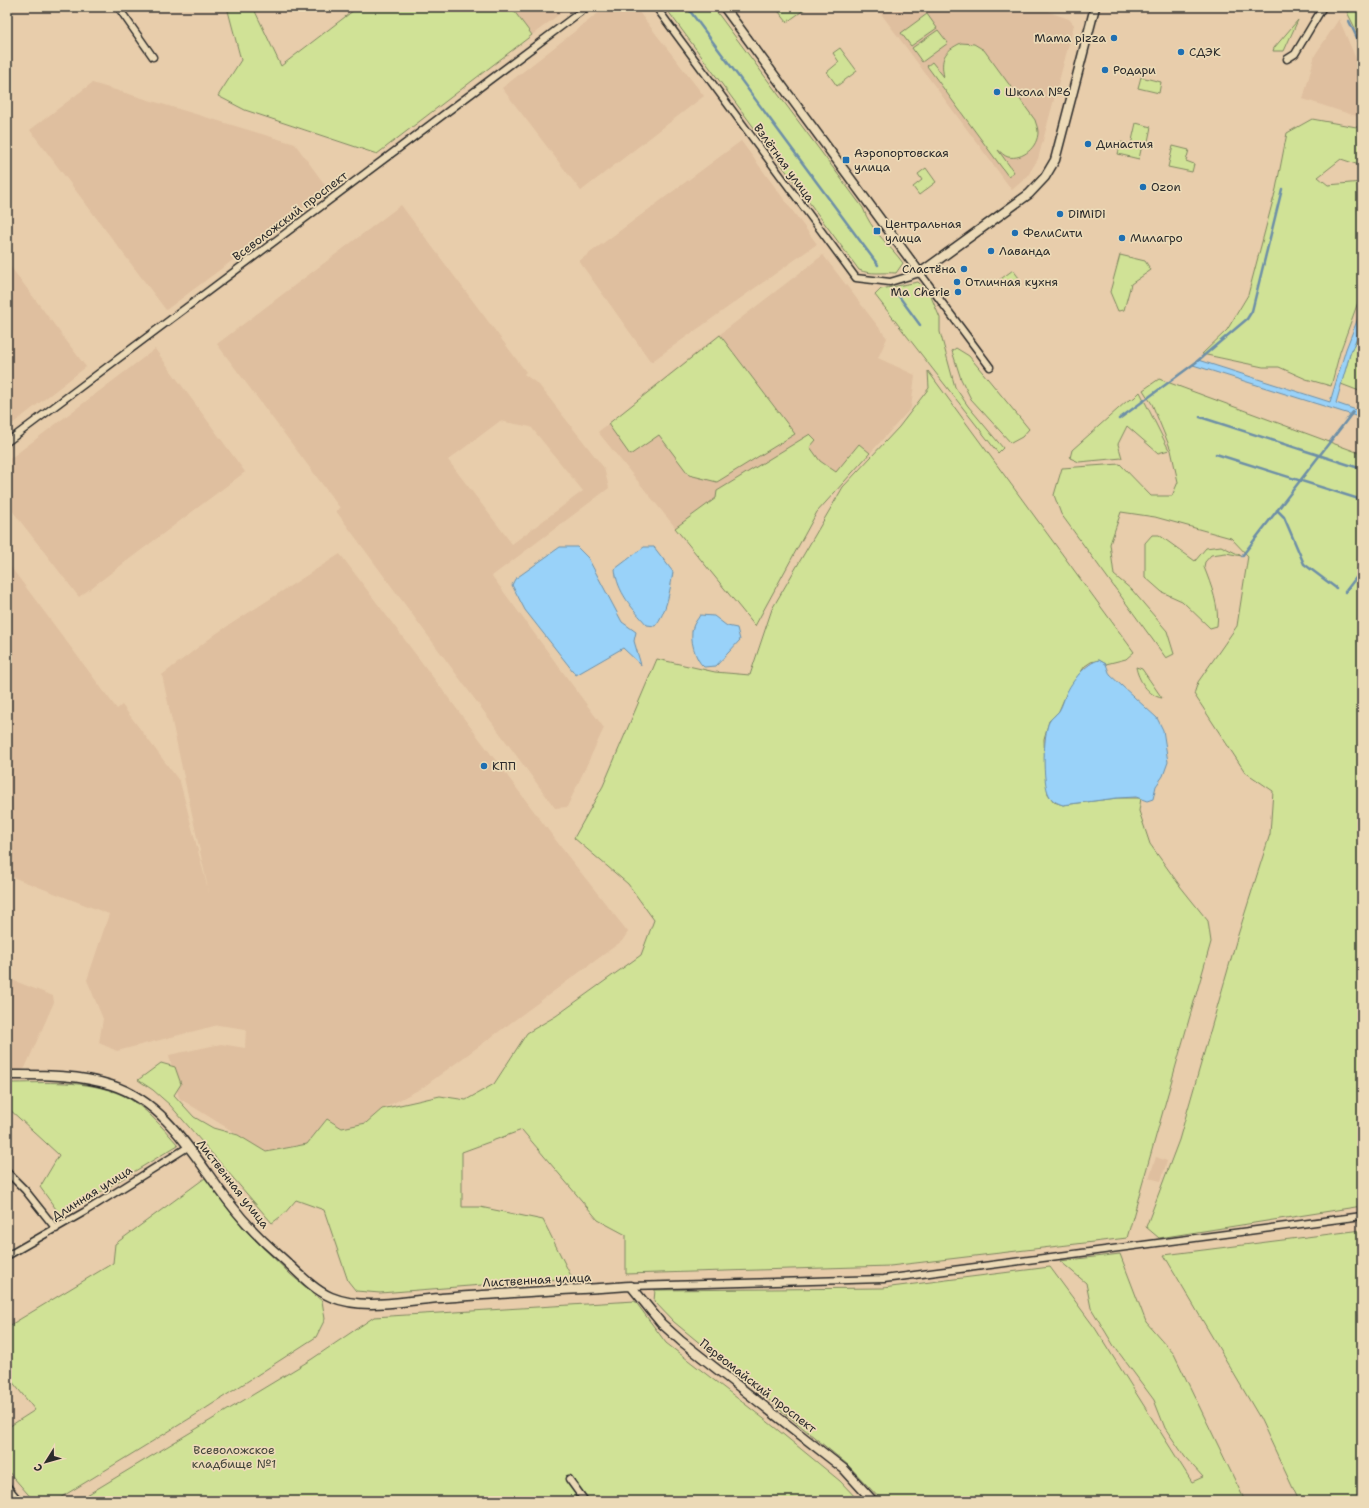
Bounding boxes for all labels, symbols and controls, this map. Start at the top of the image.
place label: Mama pizza [1034,30,1107,46]
marker: Mama pizza [1109,33,1119,43]
place label: СДЭК [1189,44,1221,60]
marker: СДЭК [1176,47,1186,57]
place label: Родари [1113,62,1156,78]
marker: Родари [1100,65,1110,75]
place label: Школа №6 [1005,84,1071,100]
marker: Школа №6 [992,87,1002,97]
street label: Взлётная улица [750,121,818,206]
place label: Династия [1096,136,1153,152]
marker: Династия [1083,139,1093,149]
place label: Аэропортовская улица [854,145,949,175]
marker: Аэропортовская улица [841,155,851,165]
street label: Всеволожский проспект [229,167,352,265]
place label: Ozon [1151,179,1181,195]
marker: Ozon [1138,182,1148,192]
place label: DiMiDi [1068,206,1106,222]
marker: DiMiDi [1055,209,1065,219]
place label: Центральная улица [885,216,961,246]
place label: ФелиСити [1023,225,1083,241]
marker: Центральная улица [872,226,882,236]
marker: ФелиСити [1010,228,1020,238]
place label: Милагро [1130,230,1183,246]
marker: Милагро [1117,233,1127,243]
place label: Лаванда [999,243,1051,259]
marker: Лаванда [986,246,996,256]
place label: Сластёна [902,261,957,277]
marker: Сластёна [959,264,969,274]
place label: Отличная кухня [965,274,1058,290]
marker: Отличная кухня [952,277,962,287]
place label: Ma Cherie [891,284,950,300]
marker: Ma Cherie [953,287,963,297]
place label: КПП [492,758,516,774]
marker: КПП [479,761,489,771]
street label: Лиственная улица [193,1136,273,1232]
street label: Длинная улица [49,1162,136,1224]
street label: Лиственная улица [482,1269,592,1291]
street label: Первомайский проспект [696,1335,820,1437]
north arrow [26,1442,66,1482]
park label: Всеволожское кладбище №1 [192,1442,276,1472]
text: С [30,1460,46,1475]

